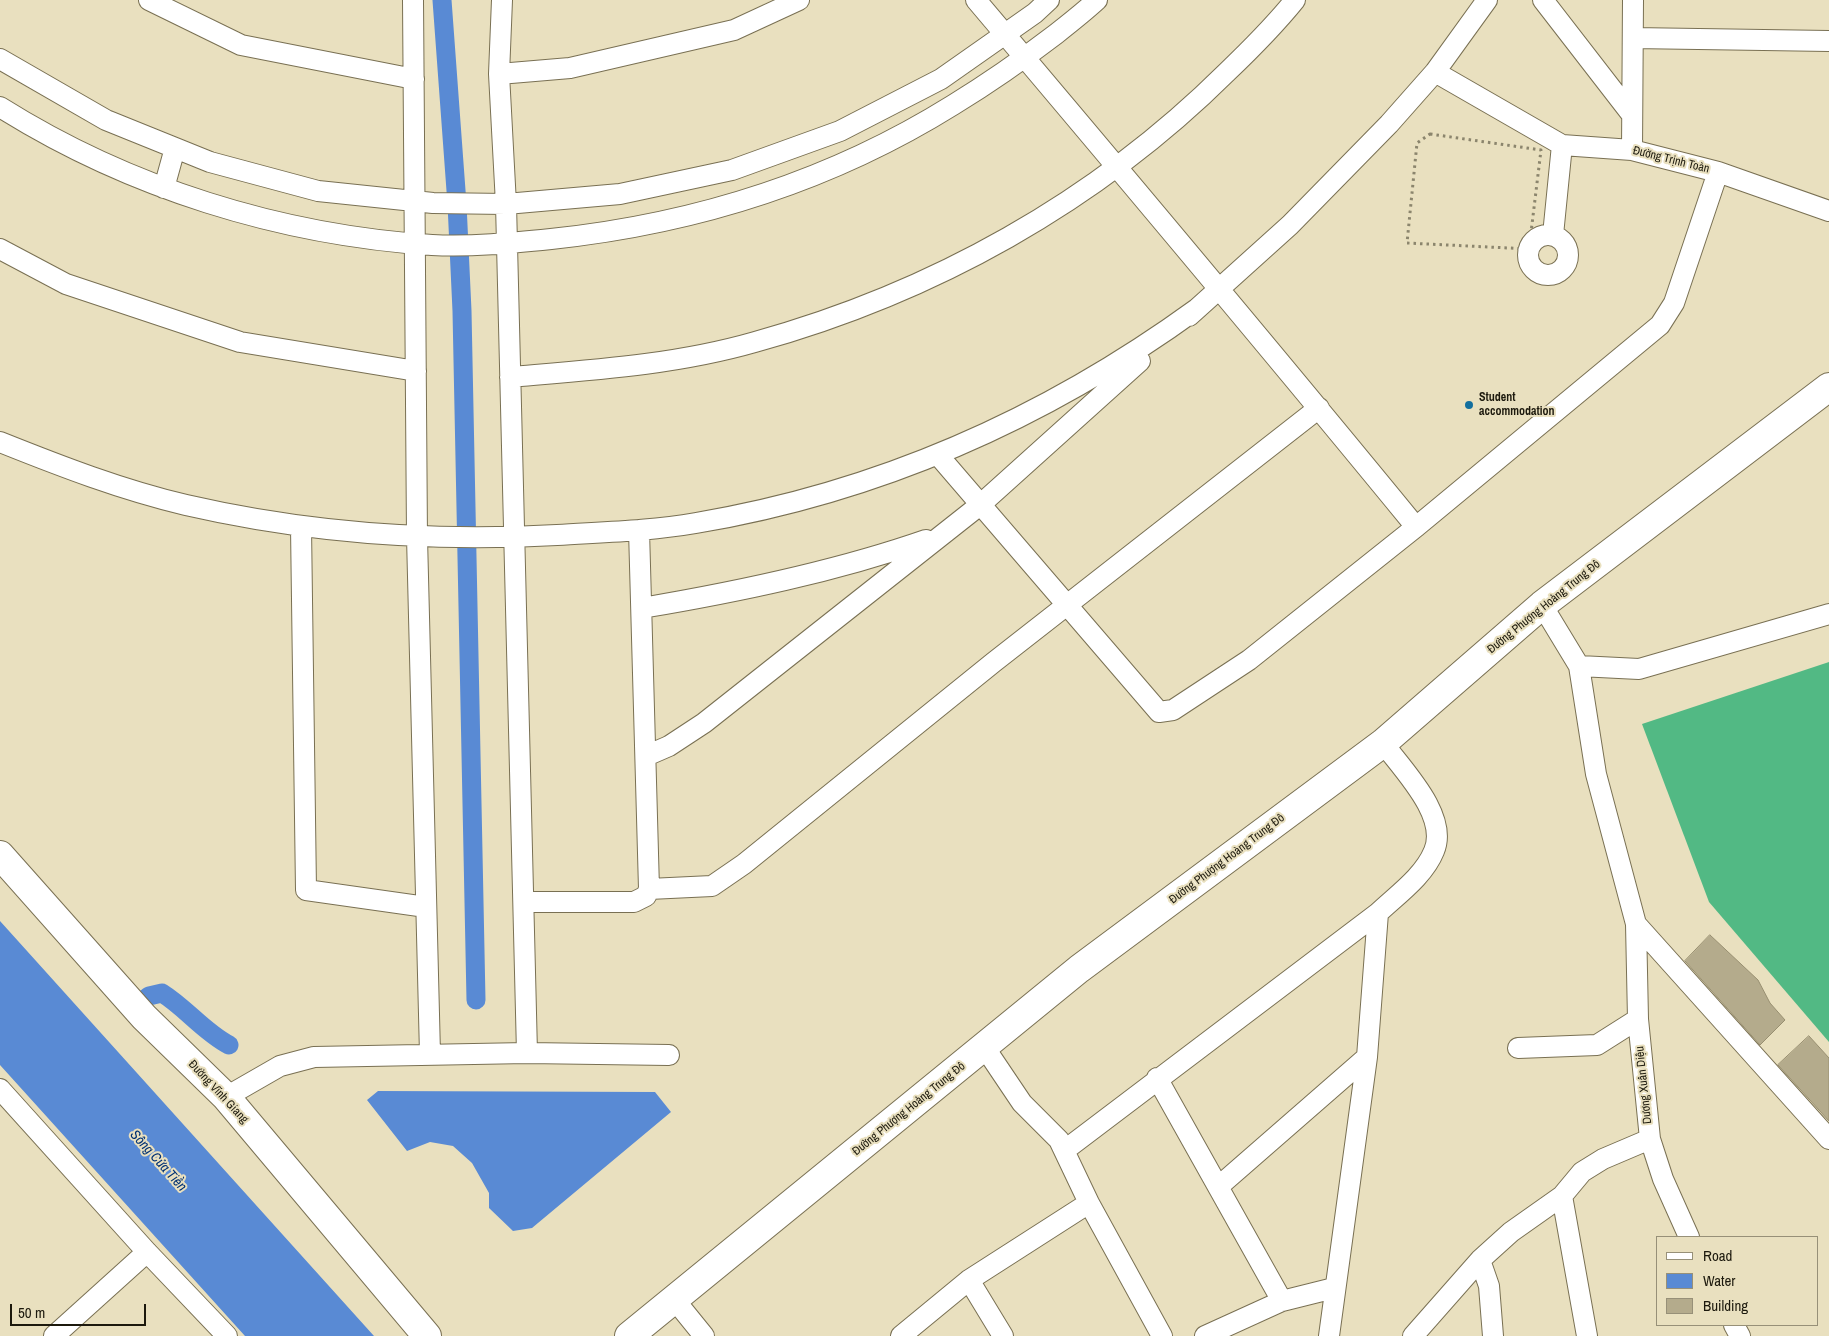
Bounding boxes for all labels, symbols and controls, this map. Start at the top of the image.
street label: Đường Trịnh Toàn [1631,144,1711,176]
place label: Student accommodation [1479,391,1554,419]
marker: Student accommodation [1463,399,1475,411]
street label: Đường Phượng Hoàng Trung Đô [1485,557,1603,657]
street label: Đường Phượng Hoàng Trung Đô [1166,811,1288,907]
street label: Dương Xuân Diệu [1633,1045,1655,1125]
street label: Đường Vĩnh Giang [185,1057,251,1127]
street label: Đường Phượng Hoàng Trung Đô [850,1059,968,1159]
water label: Sông Cửa Tiền [126,1127,190,1195]
legend [1656,1236,1819,1326]
text: Road [1703,1245,1732,1266]
text: Water [1703,1270,1735,1291]
scale bar [12,1294,149,1326]
text: Building [1703,1295,1748,1316]
text: 50 m [18,1302,45,1323]

